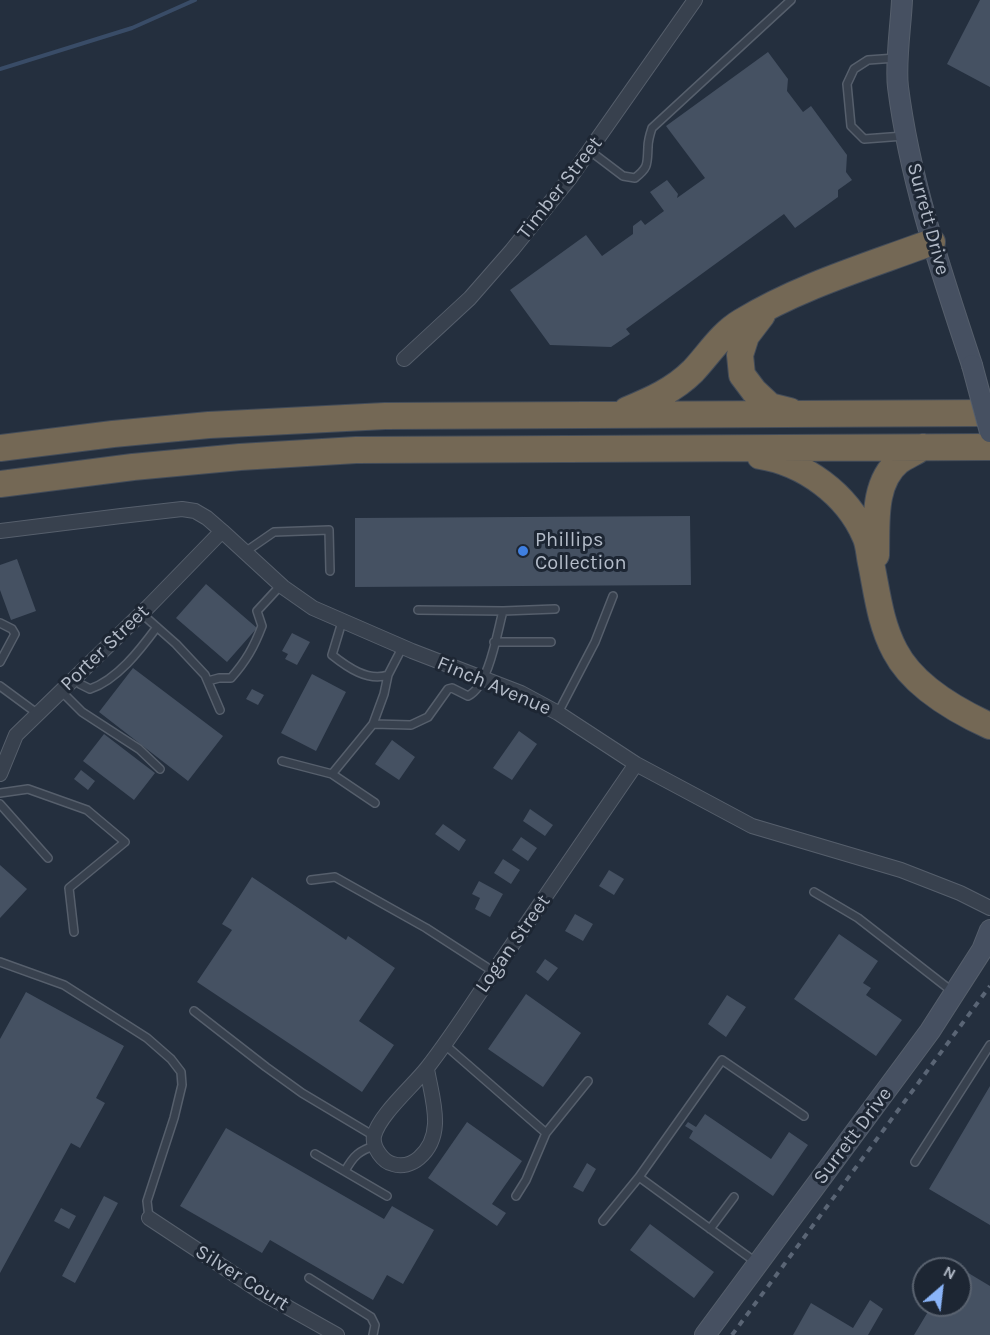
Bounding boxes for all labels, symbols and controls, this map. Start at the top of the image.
street label: Timber Street [512,132,608,244]
street label: Surrett Drive [901,160,955,278]
place label: Phillips Collection [535,528,626,575]
marker: Phillips Collection [516,544,530,558]
street label: Porter Street [56,600,154,696]
street label: Finch Avenue [433,651,555,721]
street label: Logan Street [470,890,556,998]
street label: Surrett Drive [809,1083,897,1189]
street label: Silver Court [191,1240,293,1316]
north arrow [912,1257,972,1317]
text: N [940,1261,959,1284]

